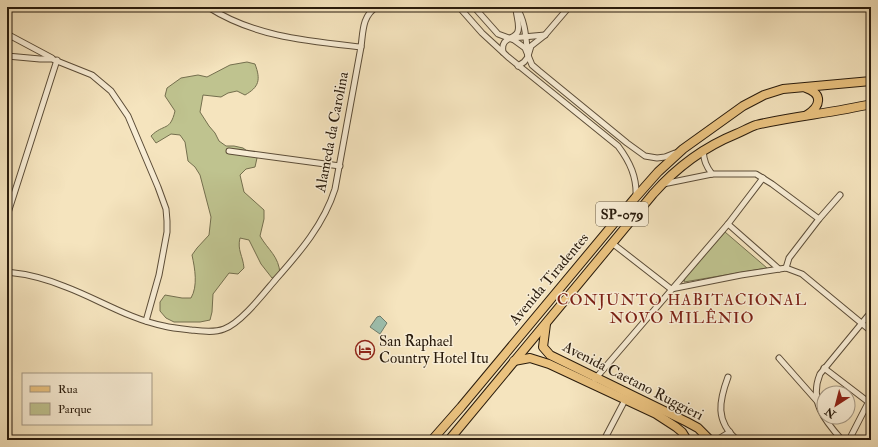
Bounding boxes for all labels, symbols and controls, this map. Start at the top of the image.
street label: Alameda da Carolina [311,69,353,195]
road number: SP-079 [596,202,648,226]
street label: Avenida Tiradentes [504,229,593,330]
district label: CONJUNTO HABITACIONAL NOVO MILÊNIO [557,290,807,328]
place label: San Raphael Country Hotel Itu [379,332,489,368]
street label: Avenida Caetano Ruggieri [559,337,707,425]
hotel icon: San Raphael Country Hotel Itu [354,339,376,361]
legend [22,373,152,425]
text: Rua [58,382,79,397]
north arrow [816,385,856,425]
text: Parque [58,402,92,417]
text: N [822,404,839,421]

